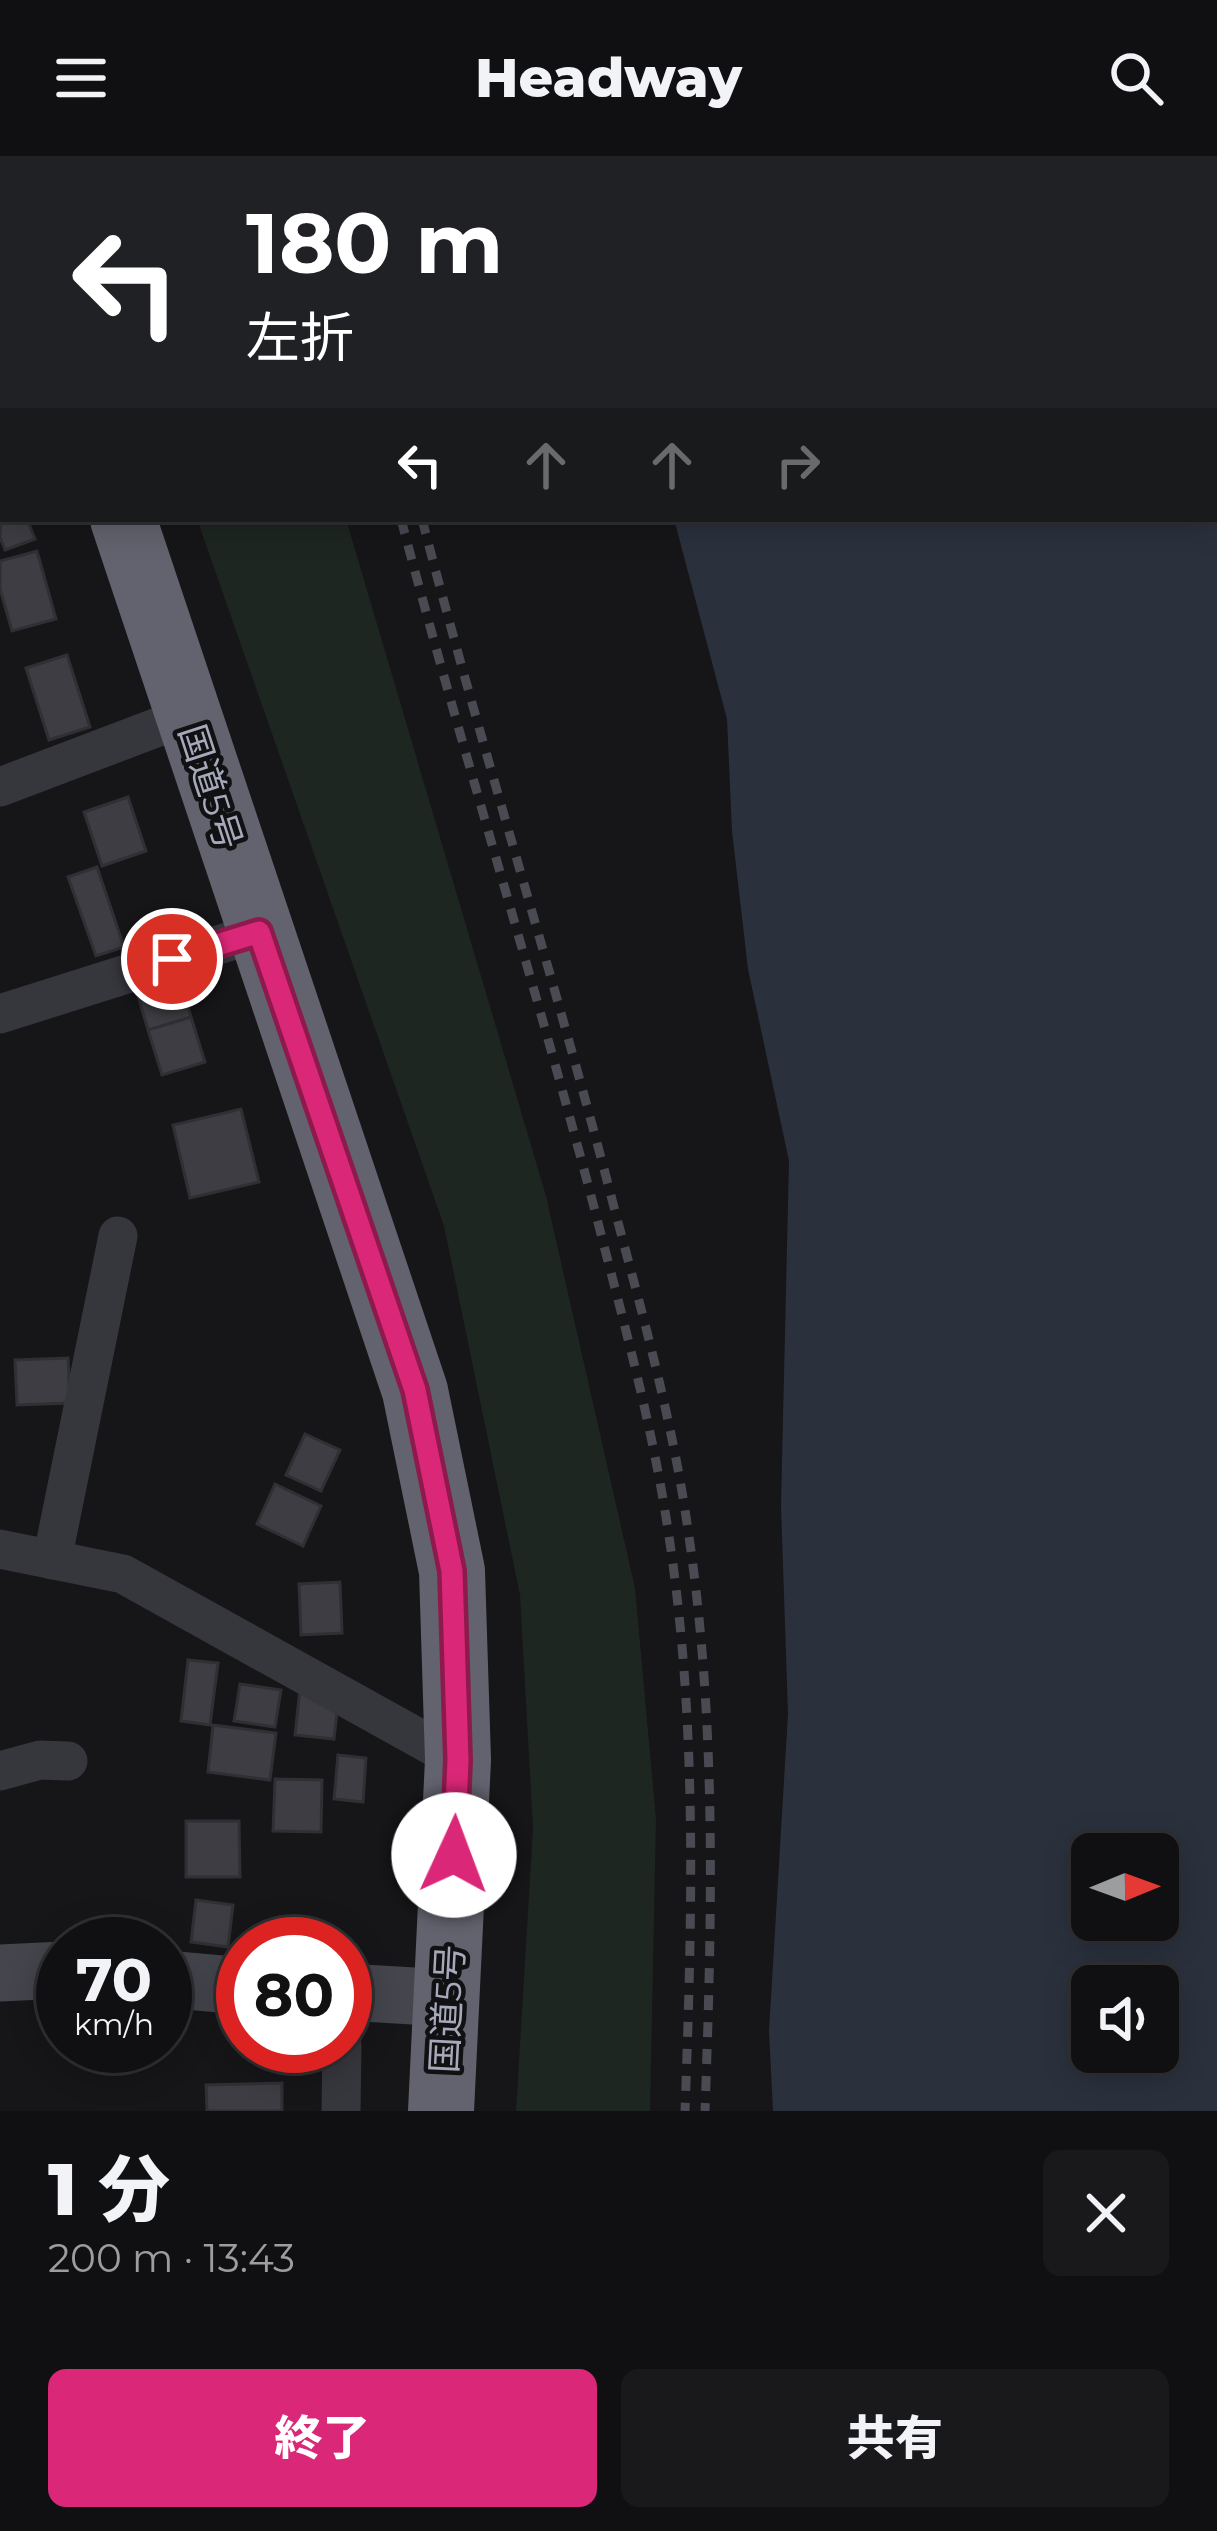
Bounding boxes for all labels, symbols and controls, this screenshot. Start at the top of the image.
icon: menu [48,45,114,111]
text: Headway [475,45,742,111]
icon: search [1103,45,1169,111]
text: 180 m [246,192,503,294]
icon: left [48,204,204,360]
text: 左折 [246,305,354,371]
icon: left [387,432,453,498]
icon: ahead [513,432,579,498]
icon: ahead [639,432,705,498]
icon: right [765,432,831,498]
street label: 国道5号 [170,719,252,855]
pin [121,908,223,1010]
icon: arrive [139,926,205,992]
position arrow [391,1792,517,1918]
north arrow [1071,1833,1179,1941]
map controls [1071,1833,1179,2073]
speed limit sign: 80 [216,1917,372,2073]
text: 70 [76,1943,152,2016]
street label: 国道5号 [422,1944,472,2074]
button: sound [1071,1965,1179,2073]
text: km/h [74,2006,154,2043]
text: 1 分 [48,2145,170,2233]
button: close [1043,2150,1169,2276]
text: 200 m · 13:43 [48,2234,295,2282]
button: 終了 [48,2369,597,2507]
button: 共有 [621,2369,1169,2507]

